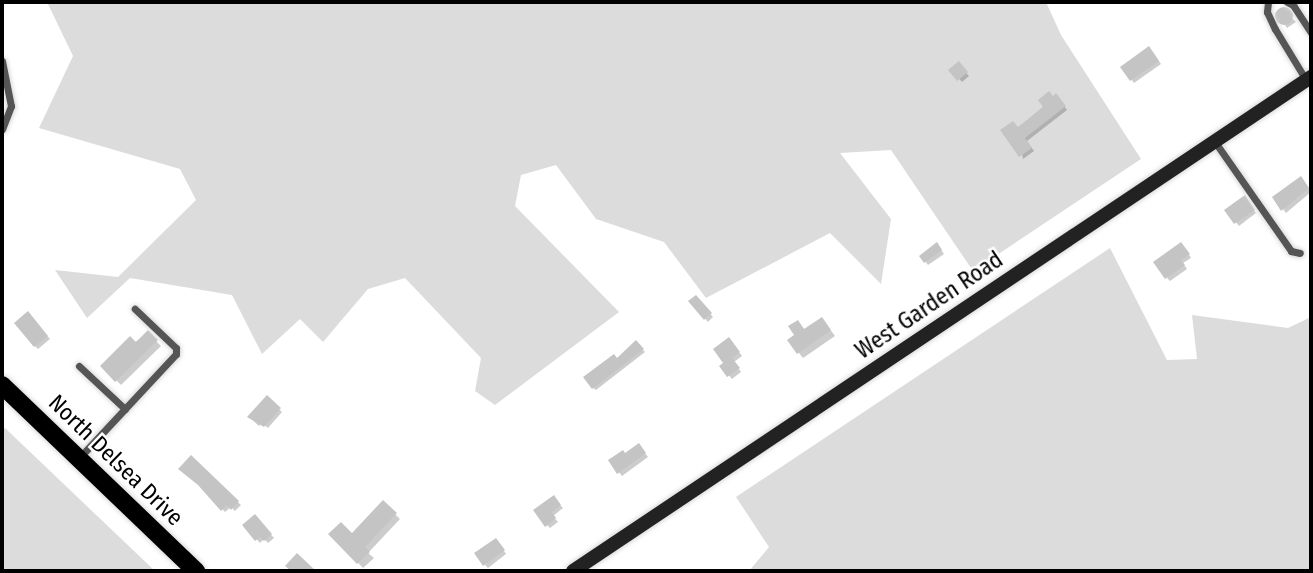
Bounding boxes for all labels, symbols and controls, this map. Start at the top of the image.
street label: West Garden Road [850,246,1008,364]
street label: North Delsea Drive [43,389,189,531]

